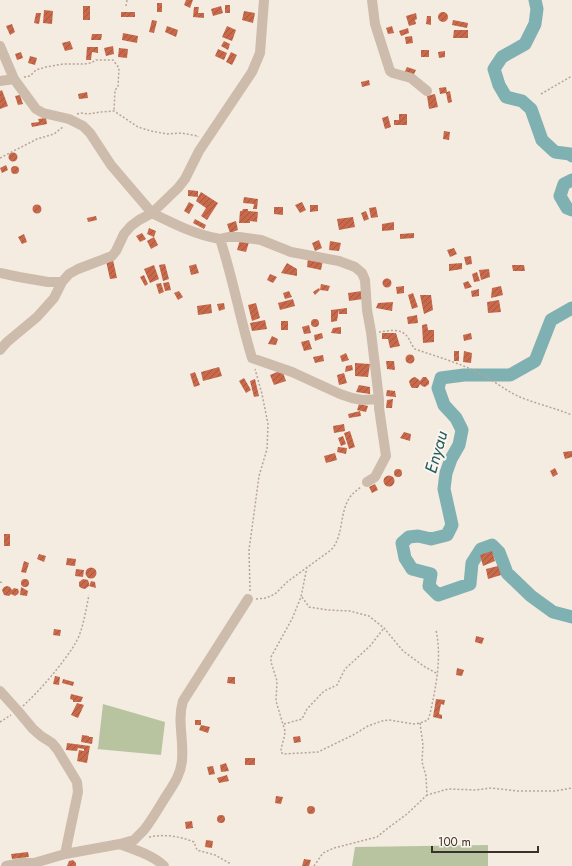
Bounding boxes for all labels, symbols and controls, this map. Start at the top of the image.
water label: Enyau [419,428,454,476]
scale bar [432,828,538,854]
text: 100 m [438,833,471,851]

